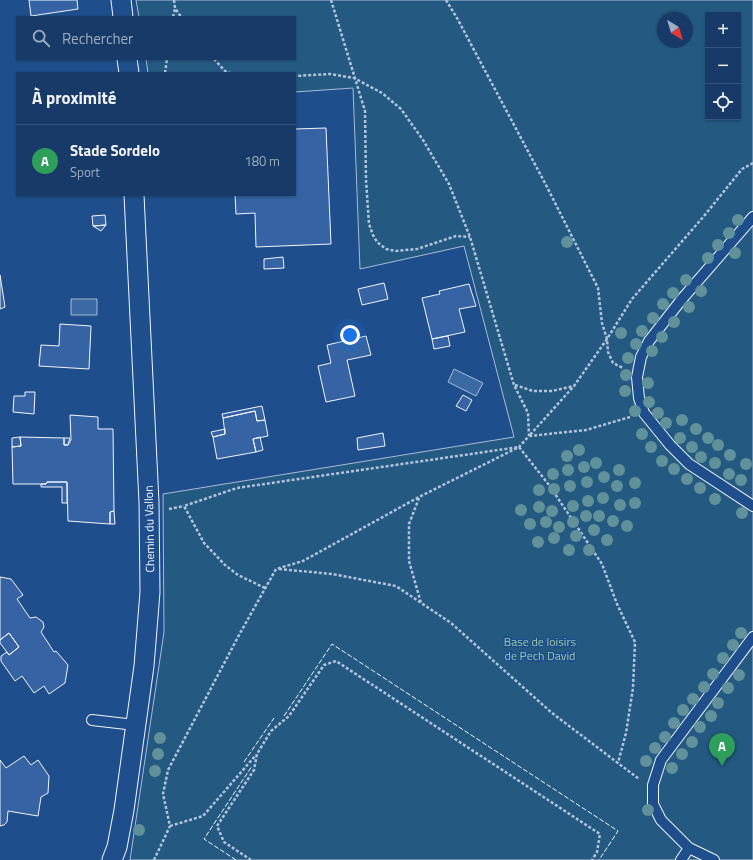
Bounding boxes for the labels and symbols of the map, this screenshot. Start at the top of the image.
north arrow [657,12,693,48]
your location [340,325,360,345]
street label: Chemin du Vallon [139,485,159,573]
park label: Base de loisirs de Pech David [504,632,577,665]
pin: A [709,733,735,766]

